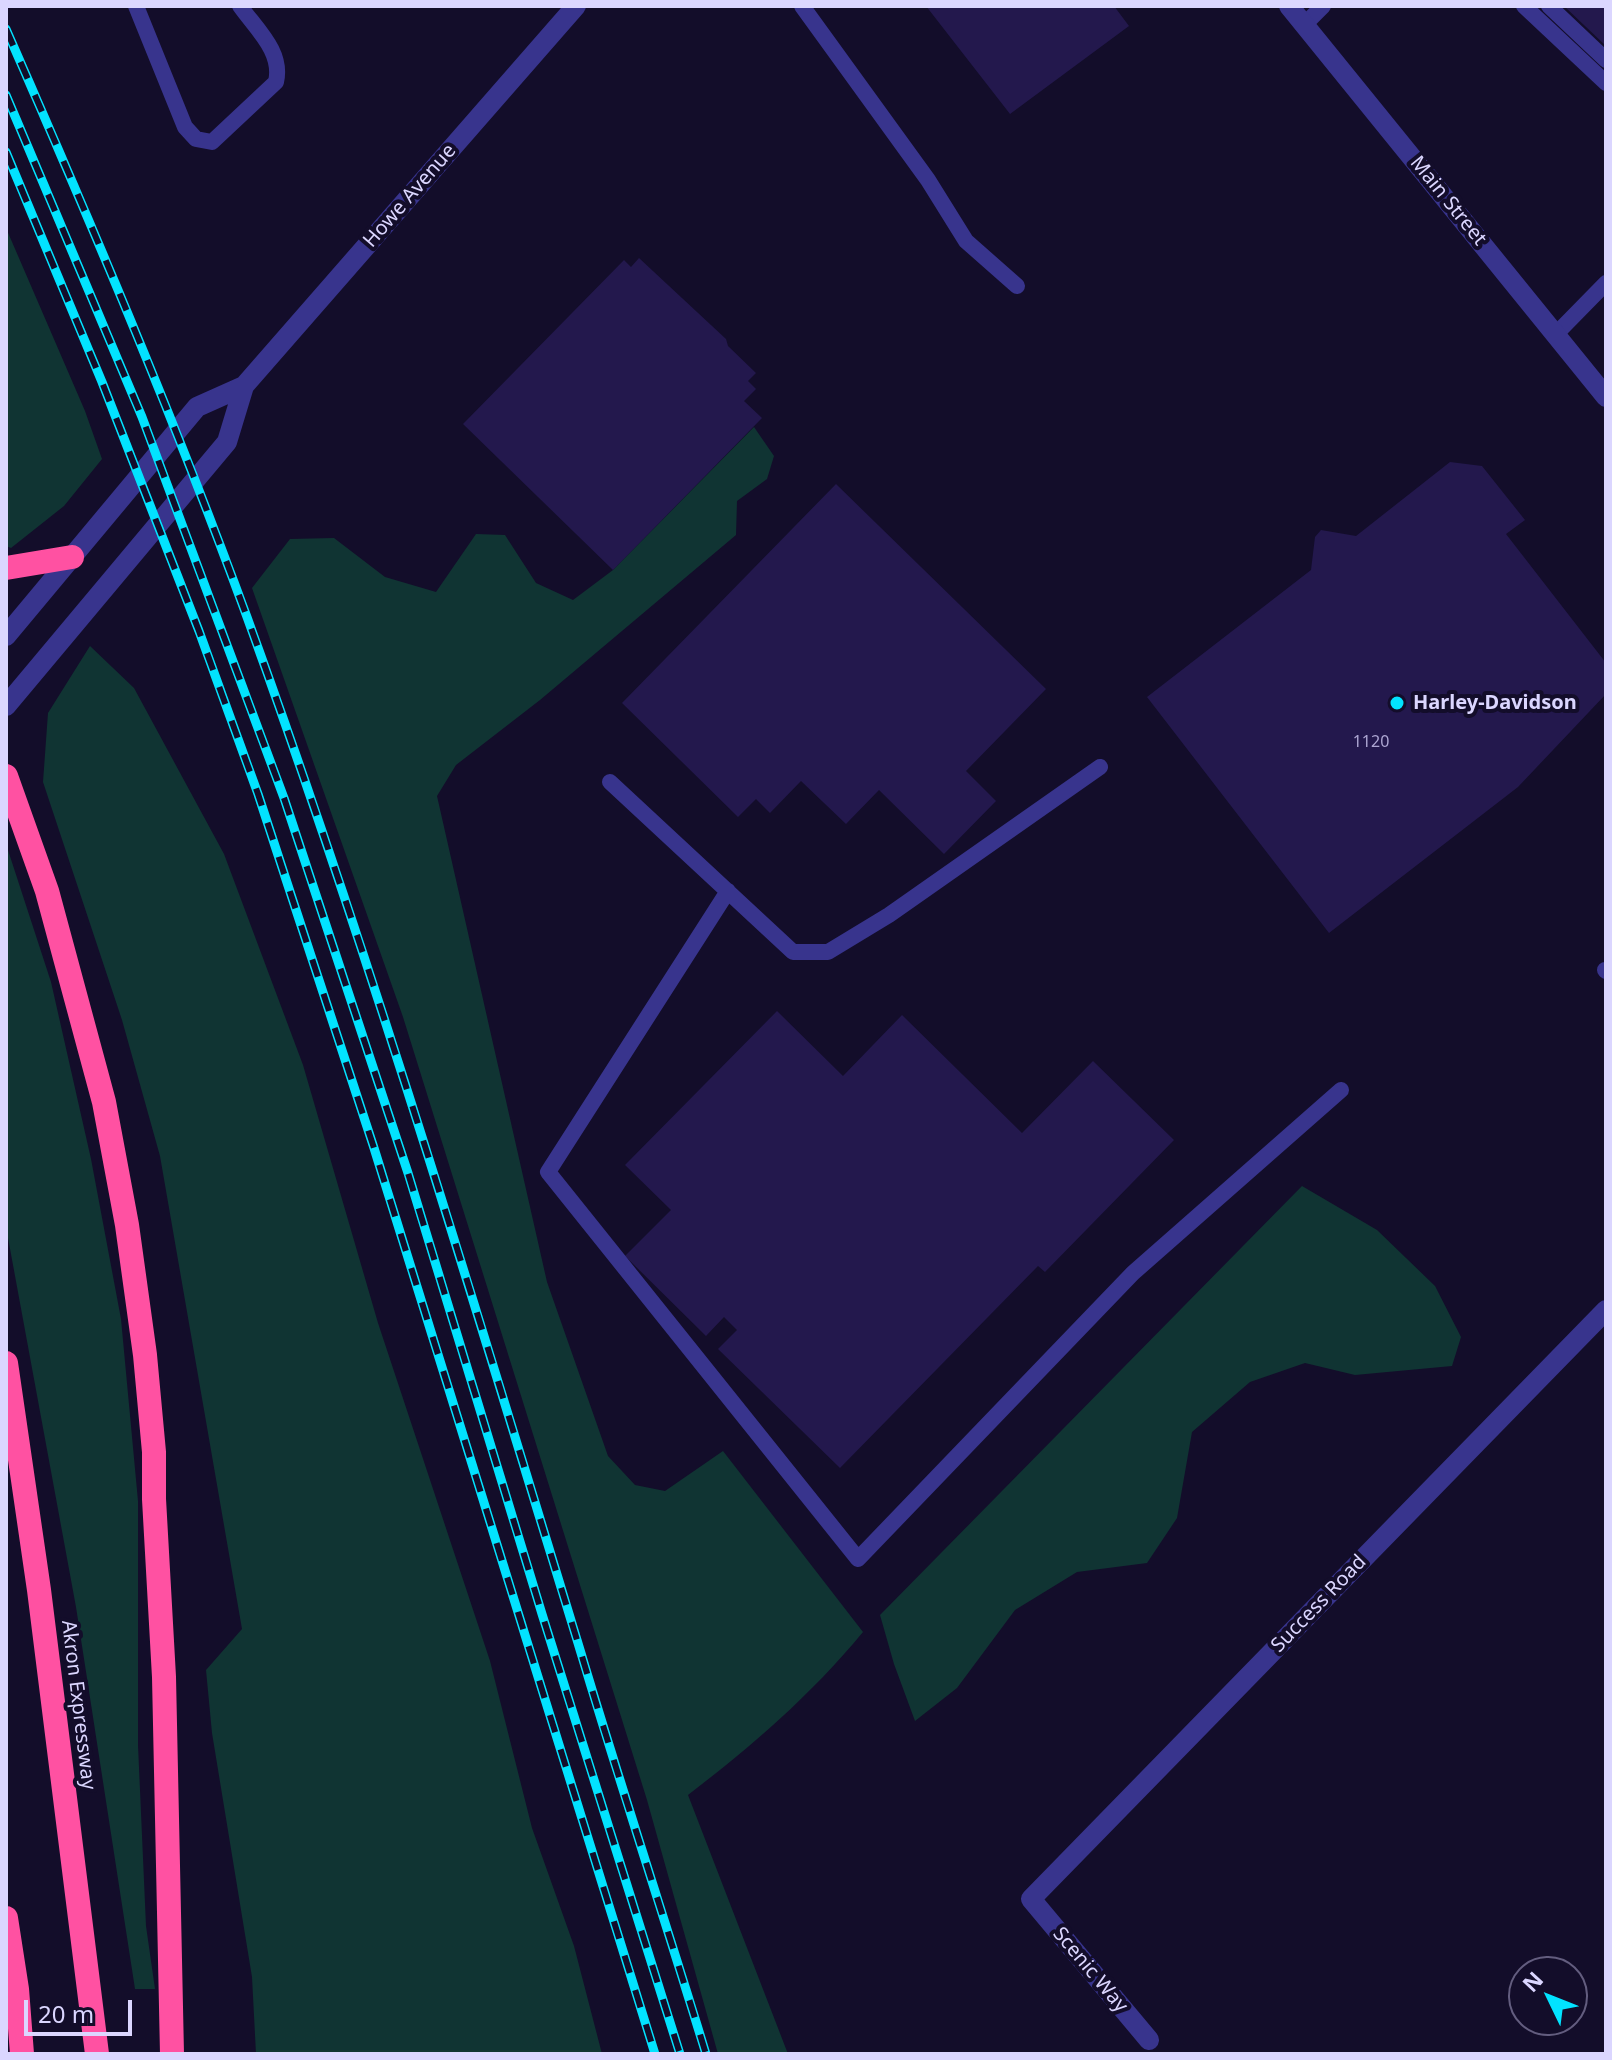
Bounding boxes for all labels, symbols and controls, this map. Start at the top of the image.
street label: Howe Avenue [359,139,461,253]
street label: Main Street [1405,152,1491,250]
place label: Harley-Davidson [1413,691,1577,715]
marker: Harley-Davidson [1388,694,1406,712]
house number: 1120 [1353,732,1389,752]
street label: Success Road [1267,1550,1371,1658]
street label: Akron Expressway [56,1619,100,1791]
street label: Scenic Way [1047,1923,1133,2017]
north arrow [1508,1956,1588,2036]
text: N [1515,1964,1549,1998]
scale bar [28,1984,136,2034]
text: 20 m [38,1997,94,2030]

